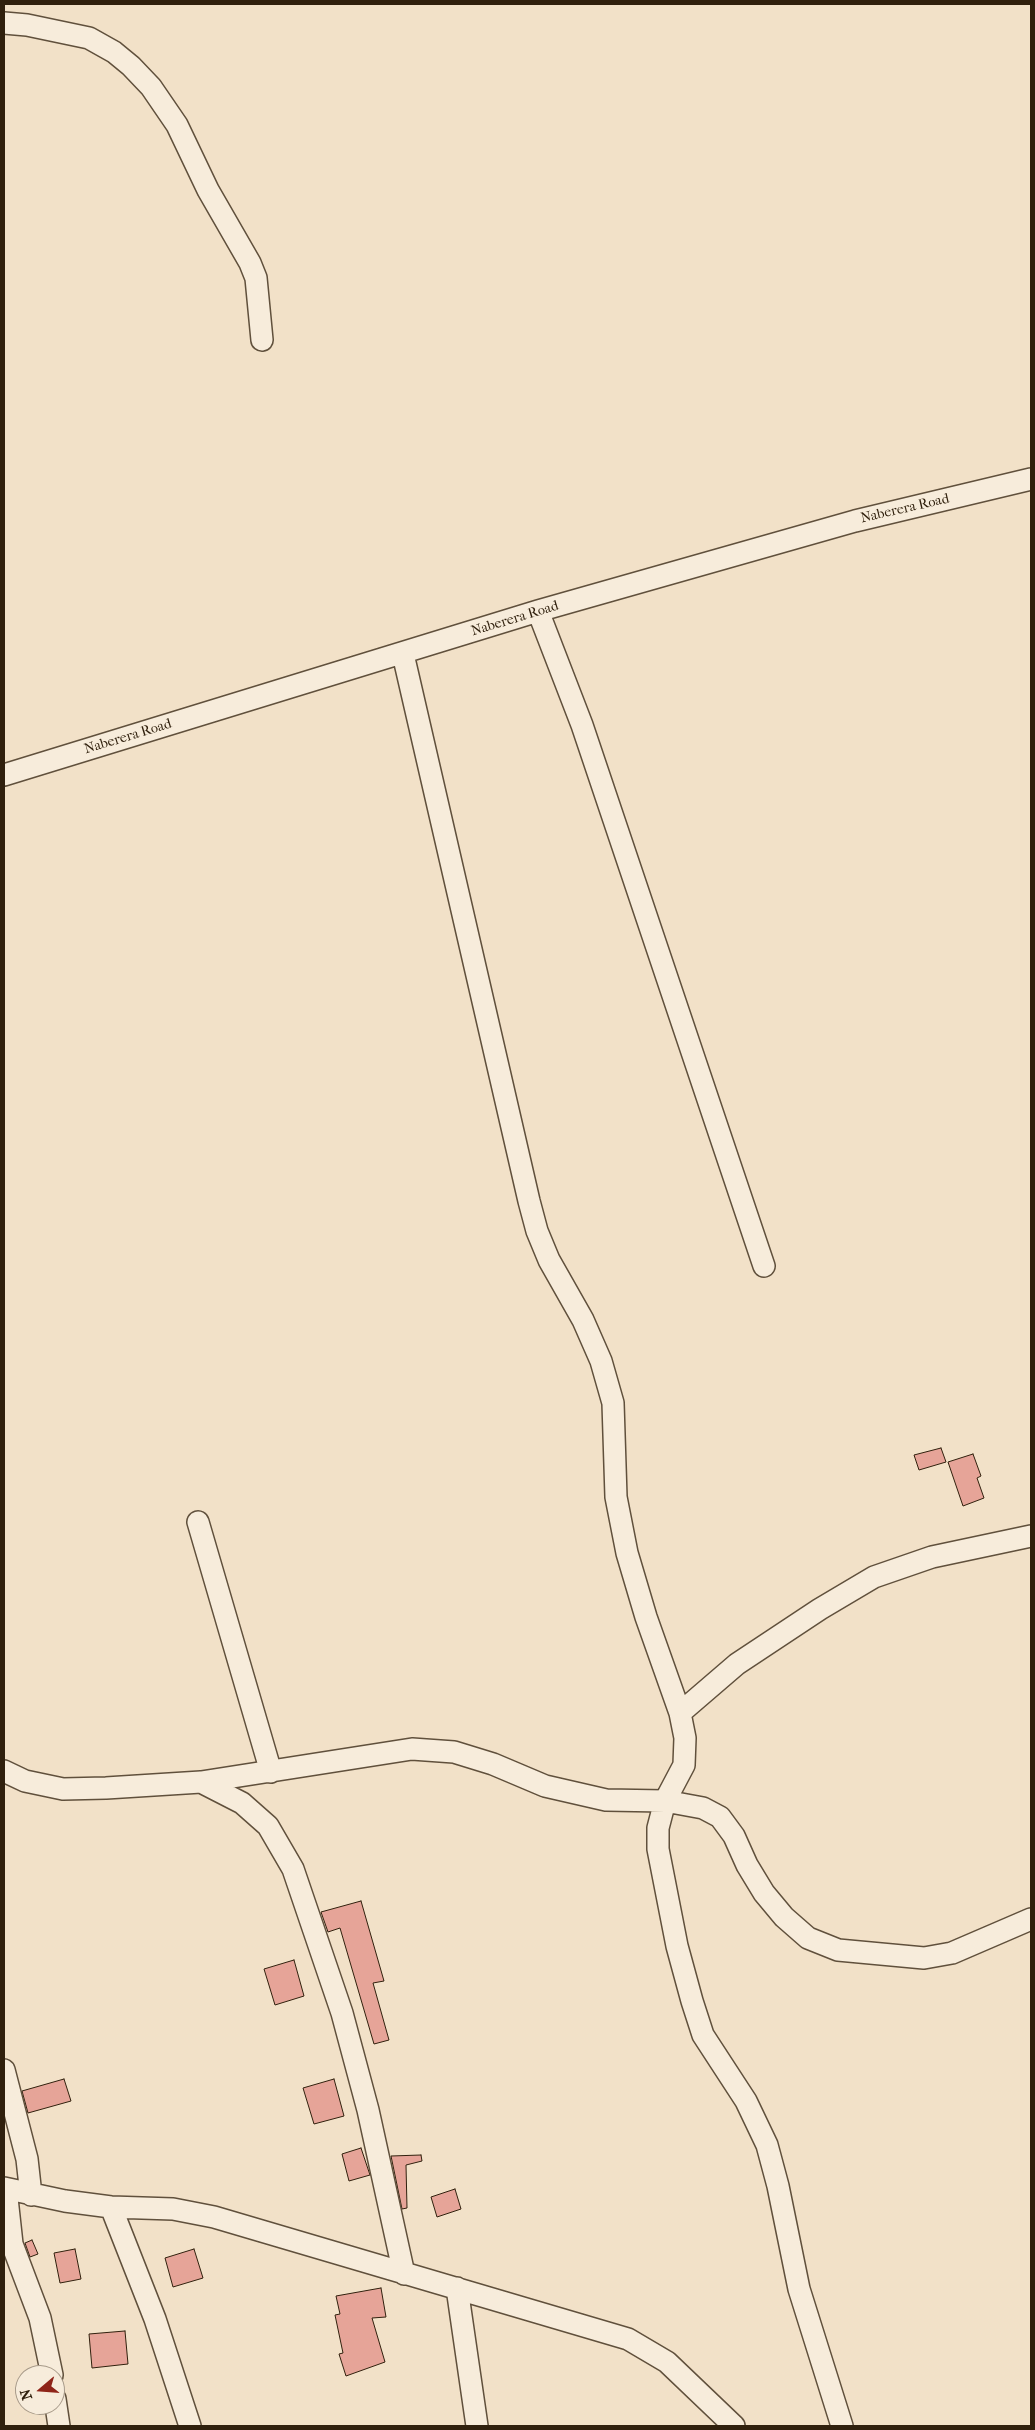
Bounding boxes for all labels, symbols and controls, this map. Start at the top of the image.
street label: Naberera Road [859,491,951,527]
street label: Naberera Road [469,598,561,640]
street label: Naberera Road [82,716,174,758]
north arrow [15,2365,65,2415]
text: N [16,2387,36,2402]

